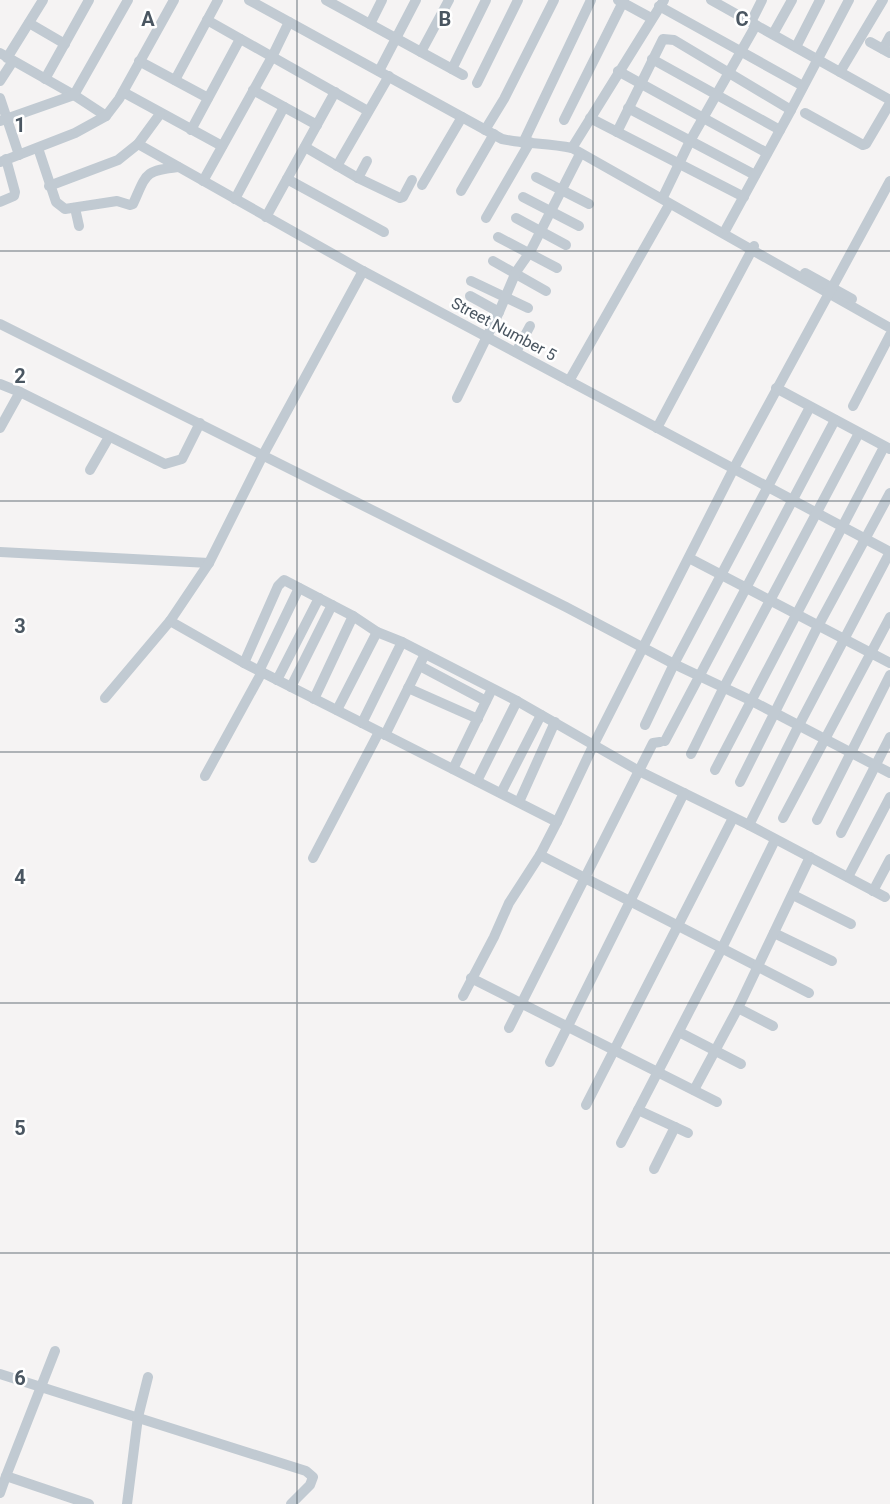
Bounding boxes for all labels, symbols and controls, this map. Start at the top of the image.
text: A [141,7,155,31]
text: B [439,7,451,31]
text: C [735,7,749,31]
text: 1 [14,113,26,137]
street label: Street Number 5 [448,293,560,365]
text: 2 [14,364,26,388]
text: 3 [14,614,26,638]
text: 4 [14,865,26,889]
text: 5 [14,1116,26,1140]
text: 6 [14,1366,26,1390]

